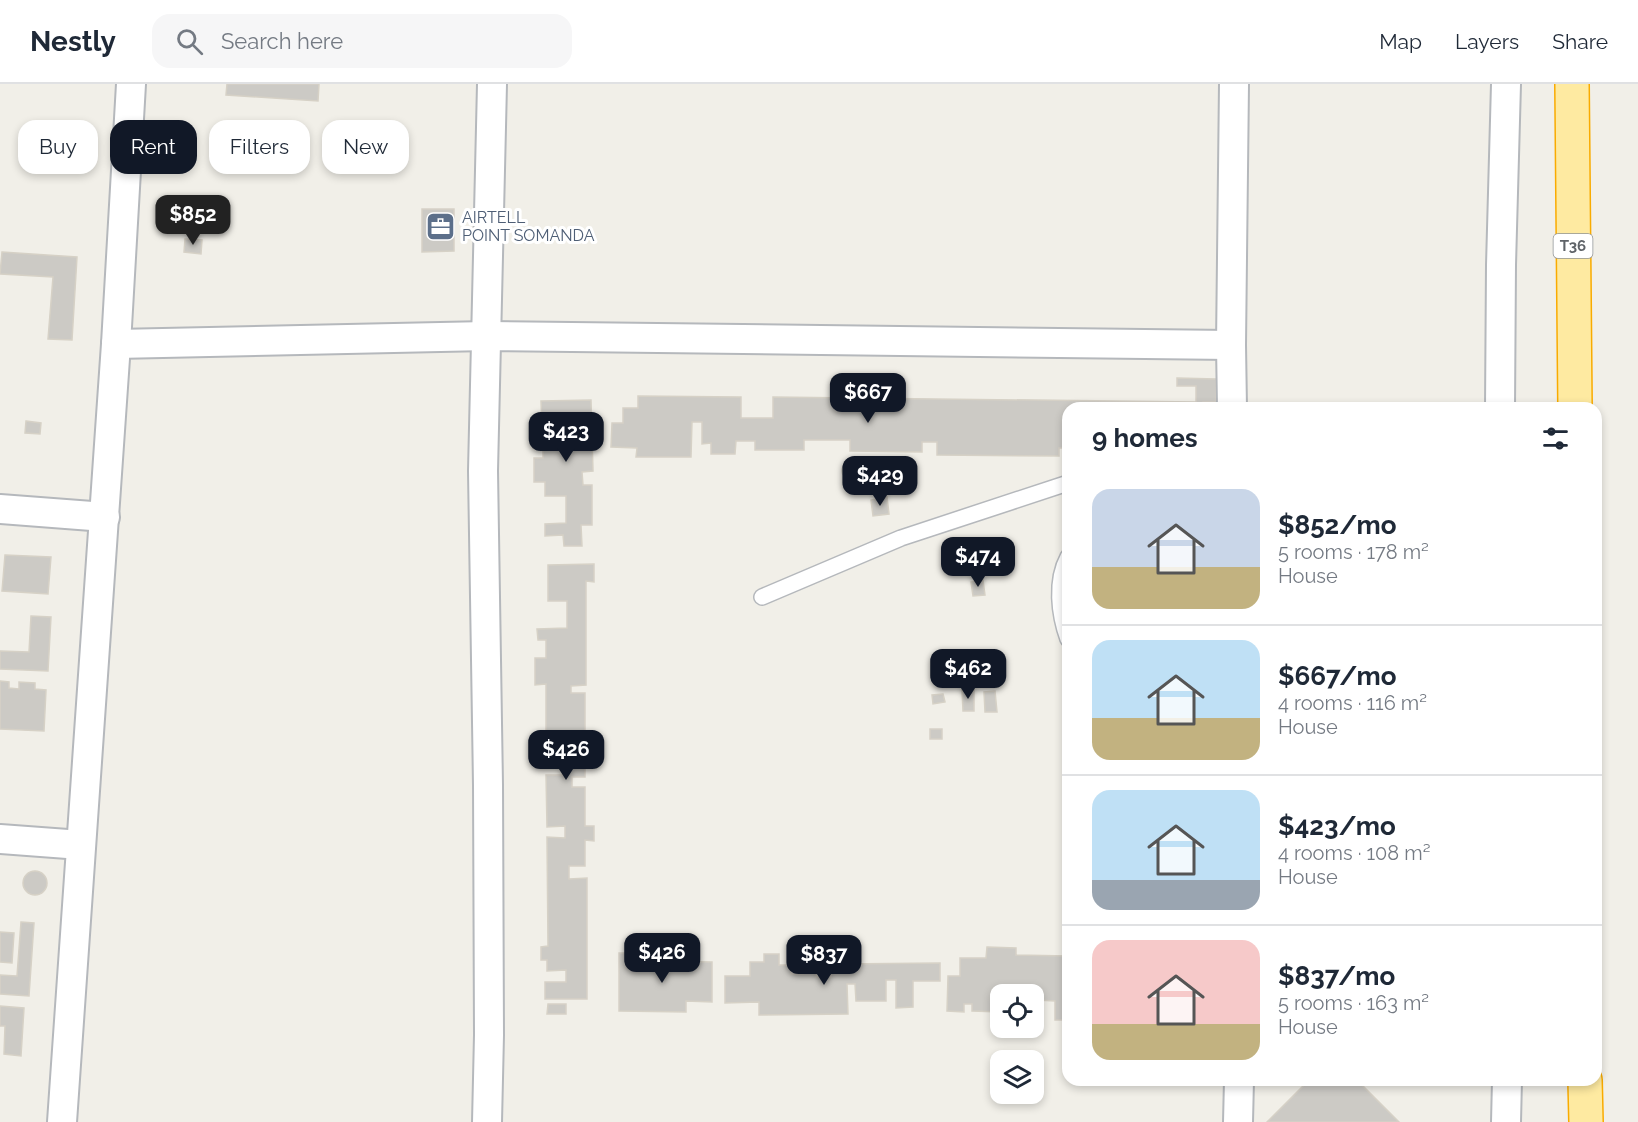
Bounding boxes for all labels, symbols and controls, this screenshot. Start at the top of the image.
search box [152,14,572,68]
text: Nestly [30,25,116,58]
icon: search [173,25,206,58]
text: Search here [221,28,343,54]
text: Map [1379,29,1422,54]
text: Layers [1455,29,1519,54]
text: Share [1552,29,1608,54]
chip: Buy [18,120,98,174]
chip: Rent [110,120,197,174]
chip: Filters [209,120,310,174]
chip: New [322,120,409,174]
pin: $852 [157,195,229,246]
text: $852 [169,202,217,226]
place label: AIRTELL POINT SOMANDA [462,208,595,245]
office icon: AIRTELL POINT SOMANDA [425,210,457,242]
road number: T36 [1554,234,1592,258]
pin: $667 [832,373,904,424]
text: $667 [844,380,892,404]
pin: $423 [530,412,602,463]
text: $423 [543,419,589,443]
icon: filters [1539,422,1572,455]
text: 9 homes [1092,423,1198,453]
pin: $429 [844,456,916,507]
text: $429 [856,463,904,487]
text: $852/mo [1278,510,1397,540]
icon: home [1140,513,1212,585]
pin: $474 [942,537,1014,588]
text: 5 rooms · 178 m² [1278,540,1429,564]
text: $474 [955,544,1001,568]
text: House [1278,564,1338,588]
pin: $462 [932,649,1004,700]
text: $462 [944,656,992,680]
text: $667/mo [1278,661,1397,691]
icon: home [1140,664,1212,736]
text: 4 rooms · 116 m² [1278,691,1427,715]
text: House [1278,715,1338,739]
pin: $426 [530,730,602,781]
text: $426 [542,737,590,761]
text: $423/mo [1278,811,1396,841]
icon: home [1140,814,1212,886]
text: 4 rooms · 108 m² [1278,841,1430,865]
text: House [1278,865,1338,889]
pin: $426 [626,933,698,984]
pin: $837 [788,935,860,986]
text: $426 [638,940,686,964]
text: $837 [800,942,848,966]
text: $837/mo [1278,961,1395,991]
icon: home [1140,964,1212,1036]
map controls [990,984,1044,1104]
button: locate [990,984,1044,1038]
text: 5 rooms · 163 m² [1278,991,1429,1015]
text: House [1278,1015,1338,1039]
button: layers [990,1050,1044,1104]

